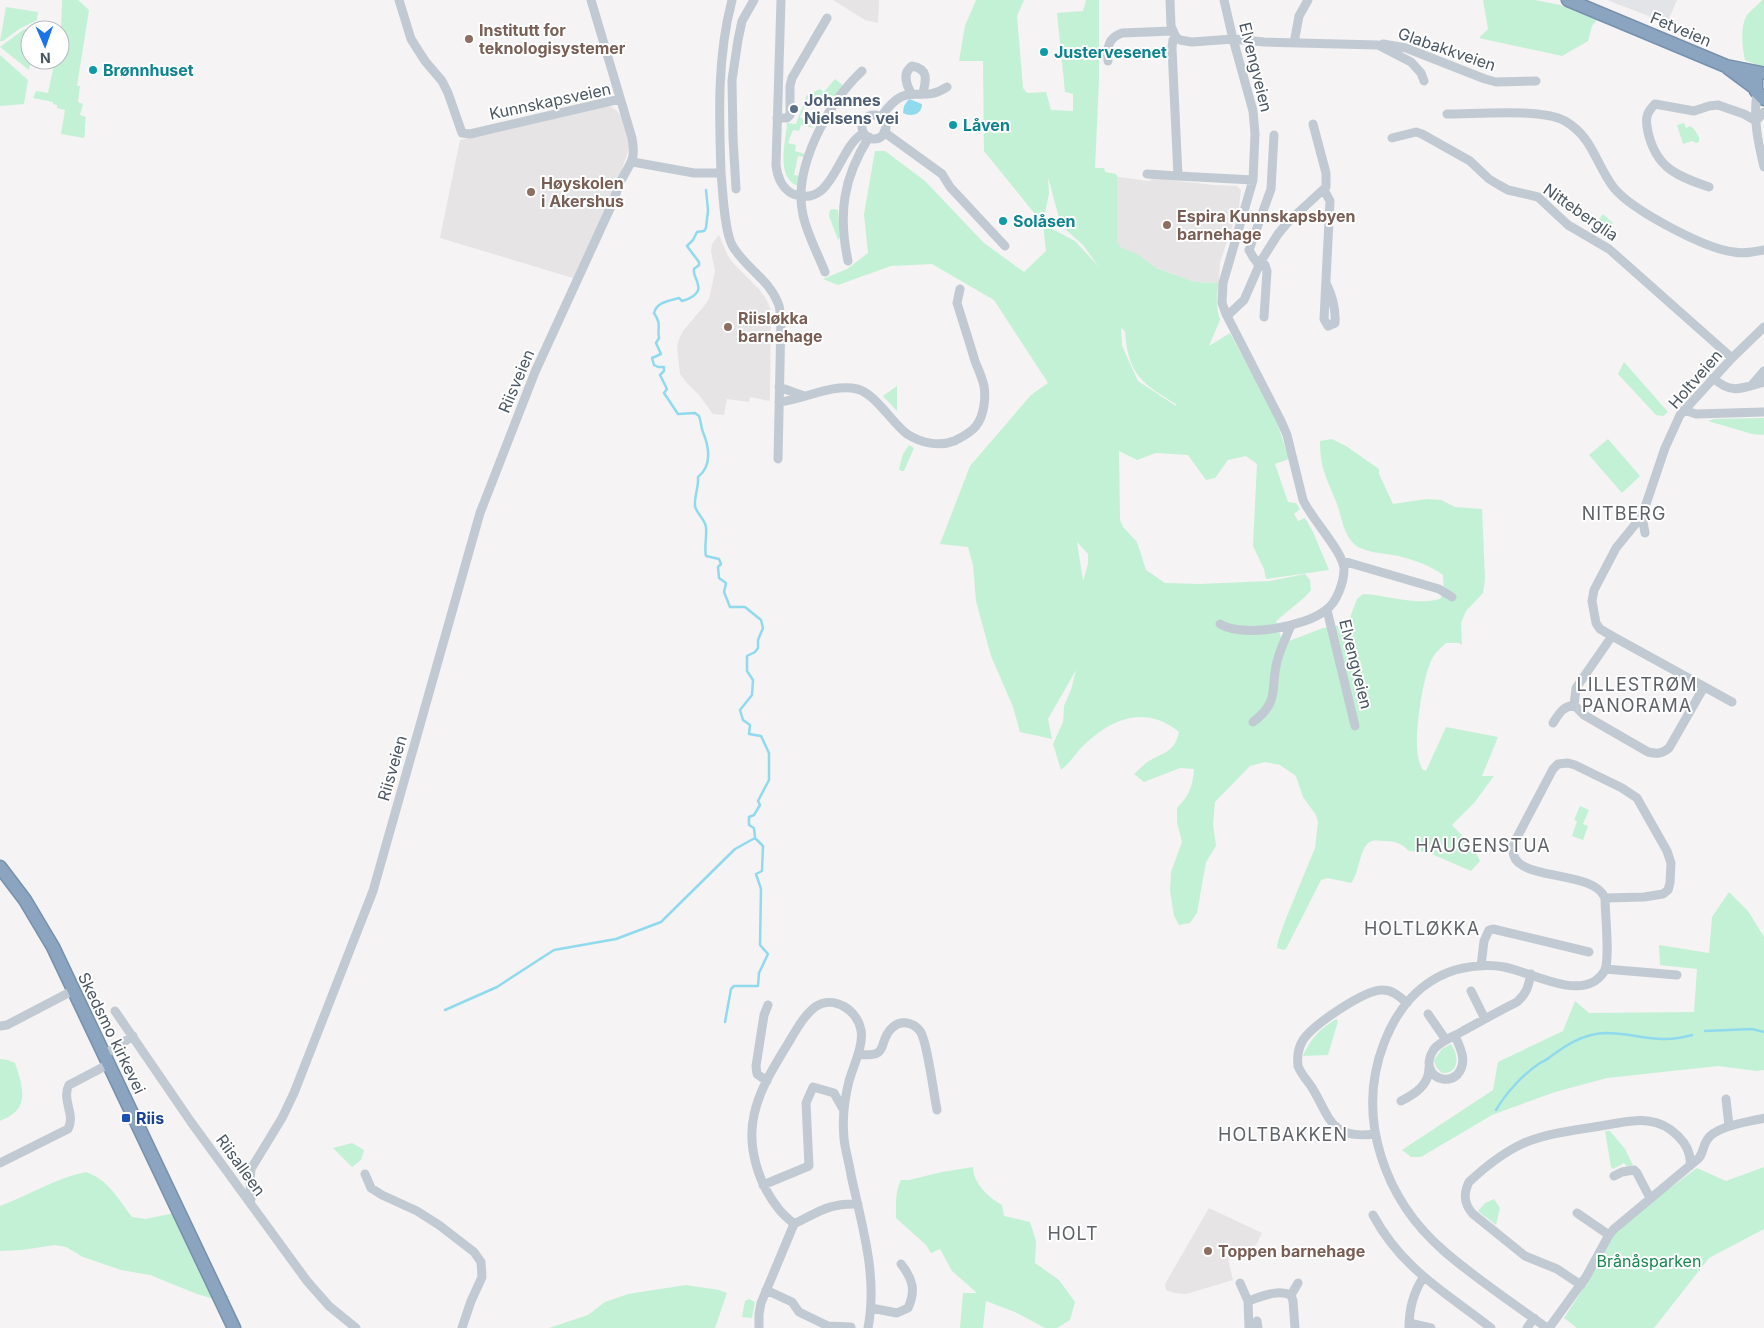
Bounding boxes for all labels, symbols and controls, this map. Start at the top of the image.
street label: Fetveien [1647,7,1715,51]
north arrow [20,20,70,70]
place label: Institutt for teknologisystemer [479,20,626,58]
street label: Elvengveien [1235,20,1277,114]
street label: Glabakkveien [1396,23,1498,75]
marker: Institutt for teknologisystemer [463,33,475,45]
place label: Justervesenet [1054,42,1167,62]
marker: Justervesenet [1038,46,1050,58]
text: N [40,50,51,67]
place label: Brønnhuset [103,60,194,80]
marker: Brønnhuset [87,64,99,76]
street label: Kunnskapsveien [487,78,613,124]
place label: Johannes Nielsens vei [804,90,899,128]
marker: Johannes Nielsens vei [788,103,800,115]
place label: Låven [963,115,1010,135]
marker: Låven [947,119,959,131]
place label: Høyskolen i Akershus [541,173,624,211]
street label: Nitteberglia [1540,179,1622,245]
marker: Høyskolen i Akershus [525,186,537,198]
place label: Espira Kunnskapsbyen barnehage [1177,206,1356,244]
place label: Solåsen [1013,211,1075,231]
marker: Solåsen [997,215,1009,227]
marker: Espira Kunnskapsbyen barnehage [1161,219,1173,231]
place label: Riisløkka barnehage [738,308,823,346]
marker: Riisløkka barnehage [722,321,734,333]
street label: Holtveien [1664,345,1726,413]
street label: Riisveien [494,346,538,416]
district label: NITBERG [1582,503,1666,524]
street label: Elvengveien [1335,617,1377,711]
district label: LILLESTRØM PANORAMA [1577,674,1697,716]
street label: Riisveien [373,733,411,803]
district label: HAUGENSTUA [1415,835,1551,856]
district label: HOLTLØKKA [1364,918,1480,939]
street label: Skedsmo kirkevei [74,969,150,1097]
place label: Riis [136,1108,164,1128]
marker: Riis [120,1112,132,1124]
district label: HOLTBAKKEN [1218,1124,1348,1145]
street label: Riisalleen [212,1130,270,1200]
district label: HOLT [1047,1223,1099,1244]
place label: Toppen barnehage [1218,1241,1365,1261]
marker: Toppen barnehage [1202,1245,1214,1257]
park label: Brånåsparken [1597,1251,1701,1271]

